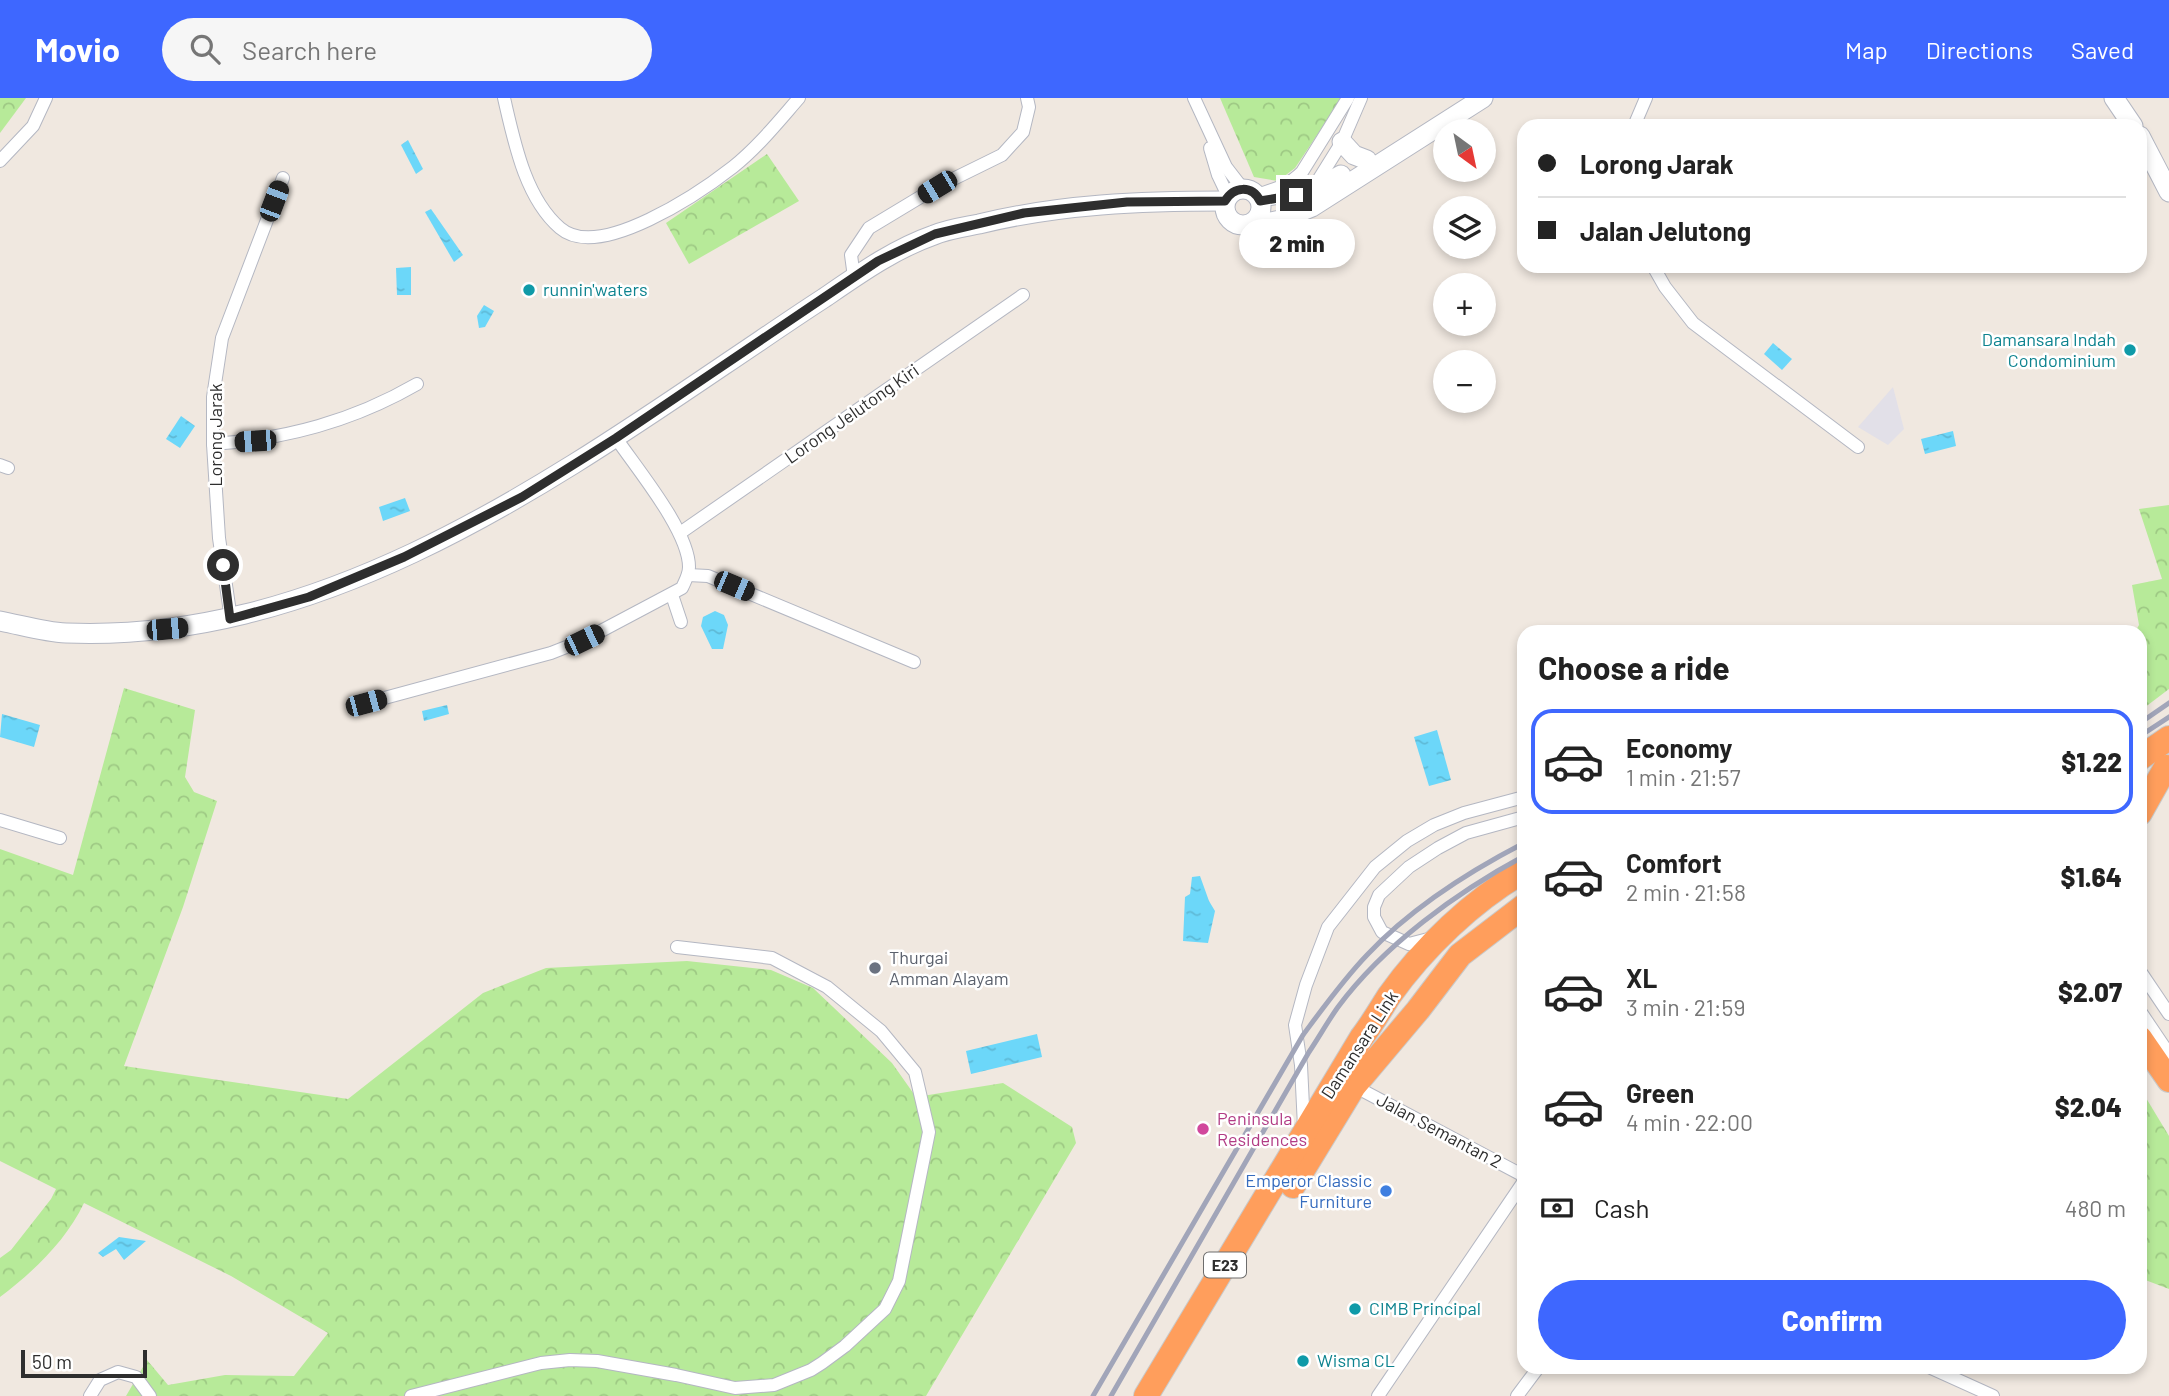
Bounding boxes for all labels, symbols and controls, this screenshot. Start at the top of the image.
search box [162,18,652,81]
text: Movio [35,29,120,69]
icon: search [186,30,224,68]
text: Search here [242,34,377,65]
text: Map [1845,35,1888,64]
text: Directions [1926,35,2033,64]
text: Saved [2071,35,2134,64]
north arrow [1433,119,1496,182]
map controls [1433,119,1496,413]
text: Lorong Jarak [1580,148,1734,179]
car [914,167,961,207]
car [257,178,292,224]
route end [1280,179,1312,211]
button: layers [1433,196,1496,259]
text: Jalan Jelutong [1580,215,1751,246]
callout: 2 min [1238,220,1354,268]
text: 2 min [1269,229,1325,257]
button: + [1433,273,1496,336]
place label: runnin'waters [543,278,648,300]
marker: runnin'waters [521,282,537,298]
place label: Damansara Indah Condominium [1982,328,2116,371]
marker: Damansara Indah Condominium [2122,342,2138,358]
button: − [1433,350,1496,413]
street label: Lorong Jelutong Kiri [780,359,923,468]
street label: Lorong Jarak [204,383,226,487]
car [234,429,277,453]
route start [207,549,239,581]
car [711,568,758,604]
car [146,617,189,641]
car [561,621,608,659]
text: Choose a ride [1538,648,1730,686]
car [343,687,390,719]
icon: car [1542,730,1605,793]
text: Economy [1626,732,1732,763]
text: $1.22 [2061,746,2122,777]
text: 1 min · 21:57 [1626,763,1741,791]
icon: car [1542,845,1605,908]
text: Comfort [1626,847,1722,878]
text: $1.64 [2060,861,2122,892]
text: 2 min · 21:58 [1626,878,1746,906]
place label: Thurgai Amman Alayam [889,946,1009,989]
marker: Thurgai Amman Alayam [867,960,883,976]
icon: car [1542,960,1605,1023]
text: XL [1626,962,1657,993]
text: $2.07 [2058,976,2122,1007]
street label: Damansara Link [1316,986,1402,1103]
text: 3 min · 21:59 [1626,993,1745,1021]
icon: car [1542,1075,1605,1138]
text: Green [1626,1077,1694,1108]
street label: Jalan Semantan 2 [1373,1088,1506,1172]
text: $2.04 [2055,1091,2122,1122]
place label: Peninsula Residences [1217,1107,1307,1150]
text: 4 min · 22:00 [1626,1108,1753,1136]
marker: Peninsula Residences [1195,1121,1211,1137]
place label: Emperor Classic Furniture [1245,1169,1372,1212]
marker: Emperor Classic Furniture [1378,1183,1394,1199]
icon: cash [1538,1189,1576,1227]
text: Cash [1594,1192,1649,1223]
text: 480 m [2065,1194,2126,1222]
road number: E23 [1204,1252,1246,1278]
button: Confirm [1538,1280,2126,1360]
place label: CIMB Principal [1369,1297,1481,1319]
marker: CIMB Principal [1347,1301,1363,1317]
scale bar [21,1347,147,1379]
place label: Wisma CL [1317,1349,1395,1371]
text: 50 m [32,1350,72,1373]
marker: Wisma CL [1295,1353,1311,1369]

